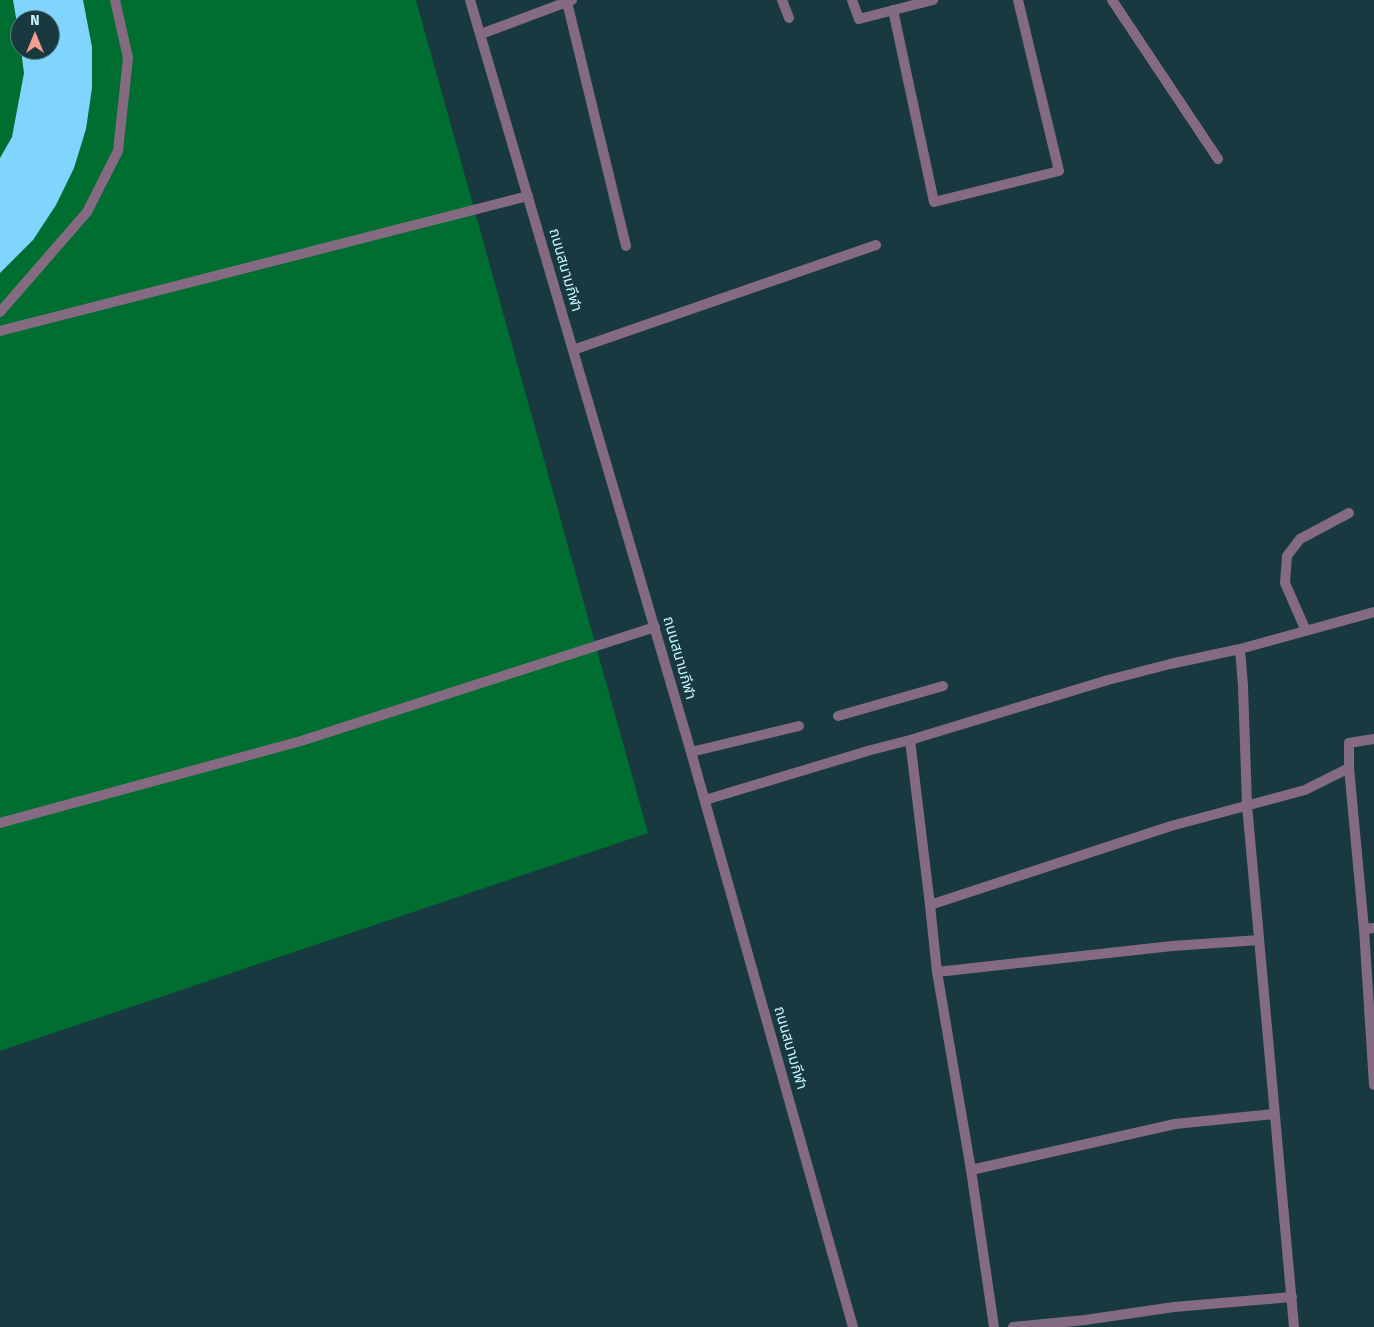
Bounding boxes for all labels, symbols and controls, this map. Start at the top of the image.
north arrow [10,10,60,60]
text: N [30,12,40,29]
street label: ถนนสนามกีฬา [545,226,585,314]
street label: ถนนสนามกีฬา [659,614,699,702]
street label: ถนนสนามกีฬา [770,1004,810,1092]

